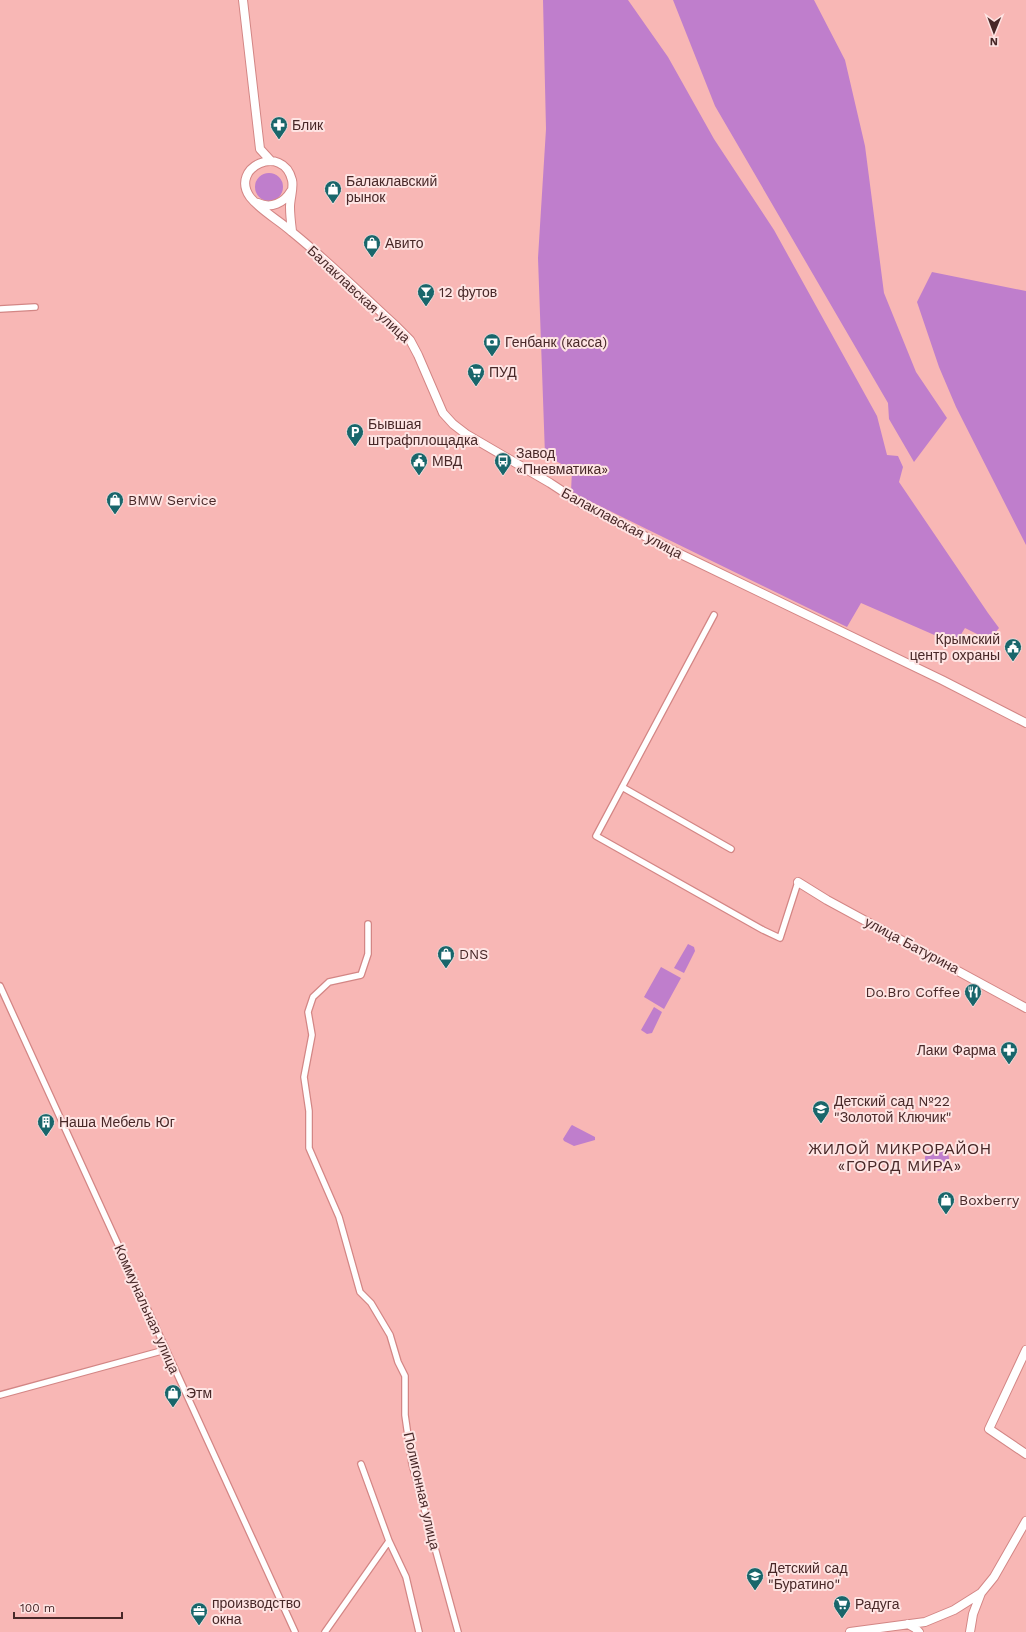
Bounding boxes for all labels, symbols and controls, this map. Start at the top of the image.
north arrow [974,12,1014,52]
text: N [990,35,998,48]
pharmacy icon: Блик [269,115,289,140]
place label: Блик [292,117,324,133]
place label: Балаклавский рынок [346,173,437,205]
shop icon: Балаклавский рынок [323,179,343,204]
shop icon: Авито [362,233,382,258]
place label: Авито [385,235,424,251]
street label: Балаклавская улица [304,242,414,346]
bar icon: 12 футов [416,282,436,307]
place label: 12 футов [439,284,497,300]
bank icon: Генбанк (касса) [482,332,502,357]
place label: Генбанк (касса) [505,334,607,350]
supermarket icon: ПУД [466,362,486,387]
place label: ПУД [489,364,517,380]
place label: Бывшая штрафплощадка [368,416,478,448]
parking icon: Бывшая штрафплощадка [345,422,365,447]
place label: Завод «Пневматика» [516,445,608,477]
public building icon: МВД [409,451,429,476]
bus stop icon: Завод «Пневматика» [493,451,513,476]
place label: МВД [432,453,463,469]
street label: Балаклавская улица [559,484,685,562]
shop icon: BMW Service [105,490,125,515]
place label: BMW Service [128,492,217,508]
place label: Крымский центр охраны [910,631,1000,663]
public building icon: Крымский центр охраны [1003,637,1023,662]
street label: улица Батурина [862,913,962,977]
shop icon: DNS [436,944,456,969]
place label: DNS [459,946,488,962]
restaurant icon: Do.Bro Coffee [963,982,983,1007]
place label: Do.Bro Coffee [865,984,960,1000]
pharmacy icon: Лаки Фарма [999,1040,1019,1065]
place label: Лаки Фарма [917,1042,996,1058]
place label: Детский сад №22 "Золотой Ключик" [834,1093,951,1125]
school or university icon: Детский сад №22 "Золотой Ключик" [811,1099,831,1124]
building icon: Наша Мебель Юг [36,1112,56,1137]
place label: Наша Мебель Юг [59,1114,175,1130]
district label: ЖИЛОЙ МИКРОРАЙОН «ГОРОД МИРА» [808,1140,992,1175]
shop icon: Boxberry [936,1190,956,1215]
place label: Boxberry [959,1192,1020,1208]
street label: Коммунальная улица [111,1242,183,1376]
shop icon: Этм [163,1383,183,1408]
place label: Этм [186,1385,212,1401]
street label: Полигонная улица [401,1431,443,1552]
place label: Детский сад "Буратино" [768,1560,848,1592]
school or university icon: Детский сад "Буратино" [745,1566,765,1591]
scale bar [14,1594,122,1620]
supermarket icon: Радуга [832,1594,852,1619]
place label: производство окна [212,1595,301,1627]
place label: Радуга [855,1596,900,1612]
text: 100 m [20,1601,55,1615]
office icon: производство окна [189,1601,209,1626]

